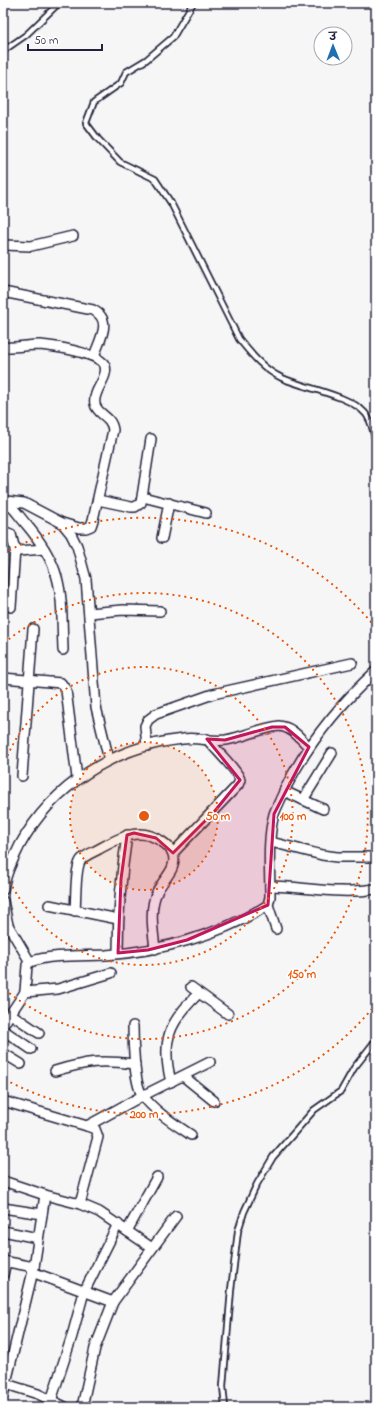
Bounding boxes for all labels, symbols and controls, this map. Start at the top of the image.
scale bar [28,26,102,52]
north arrow [313,26,353,66]
text: उ [328,29,338,45]
text: 50 m [34,32,58,50]
text: 50 m [206,808,231,826]
text: 100 m [280,808,307,826]
centre of rings [137,809,151,823]
text: 150 m [288,966,317,984]
text: 200 m [129,1106,159,1124]

